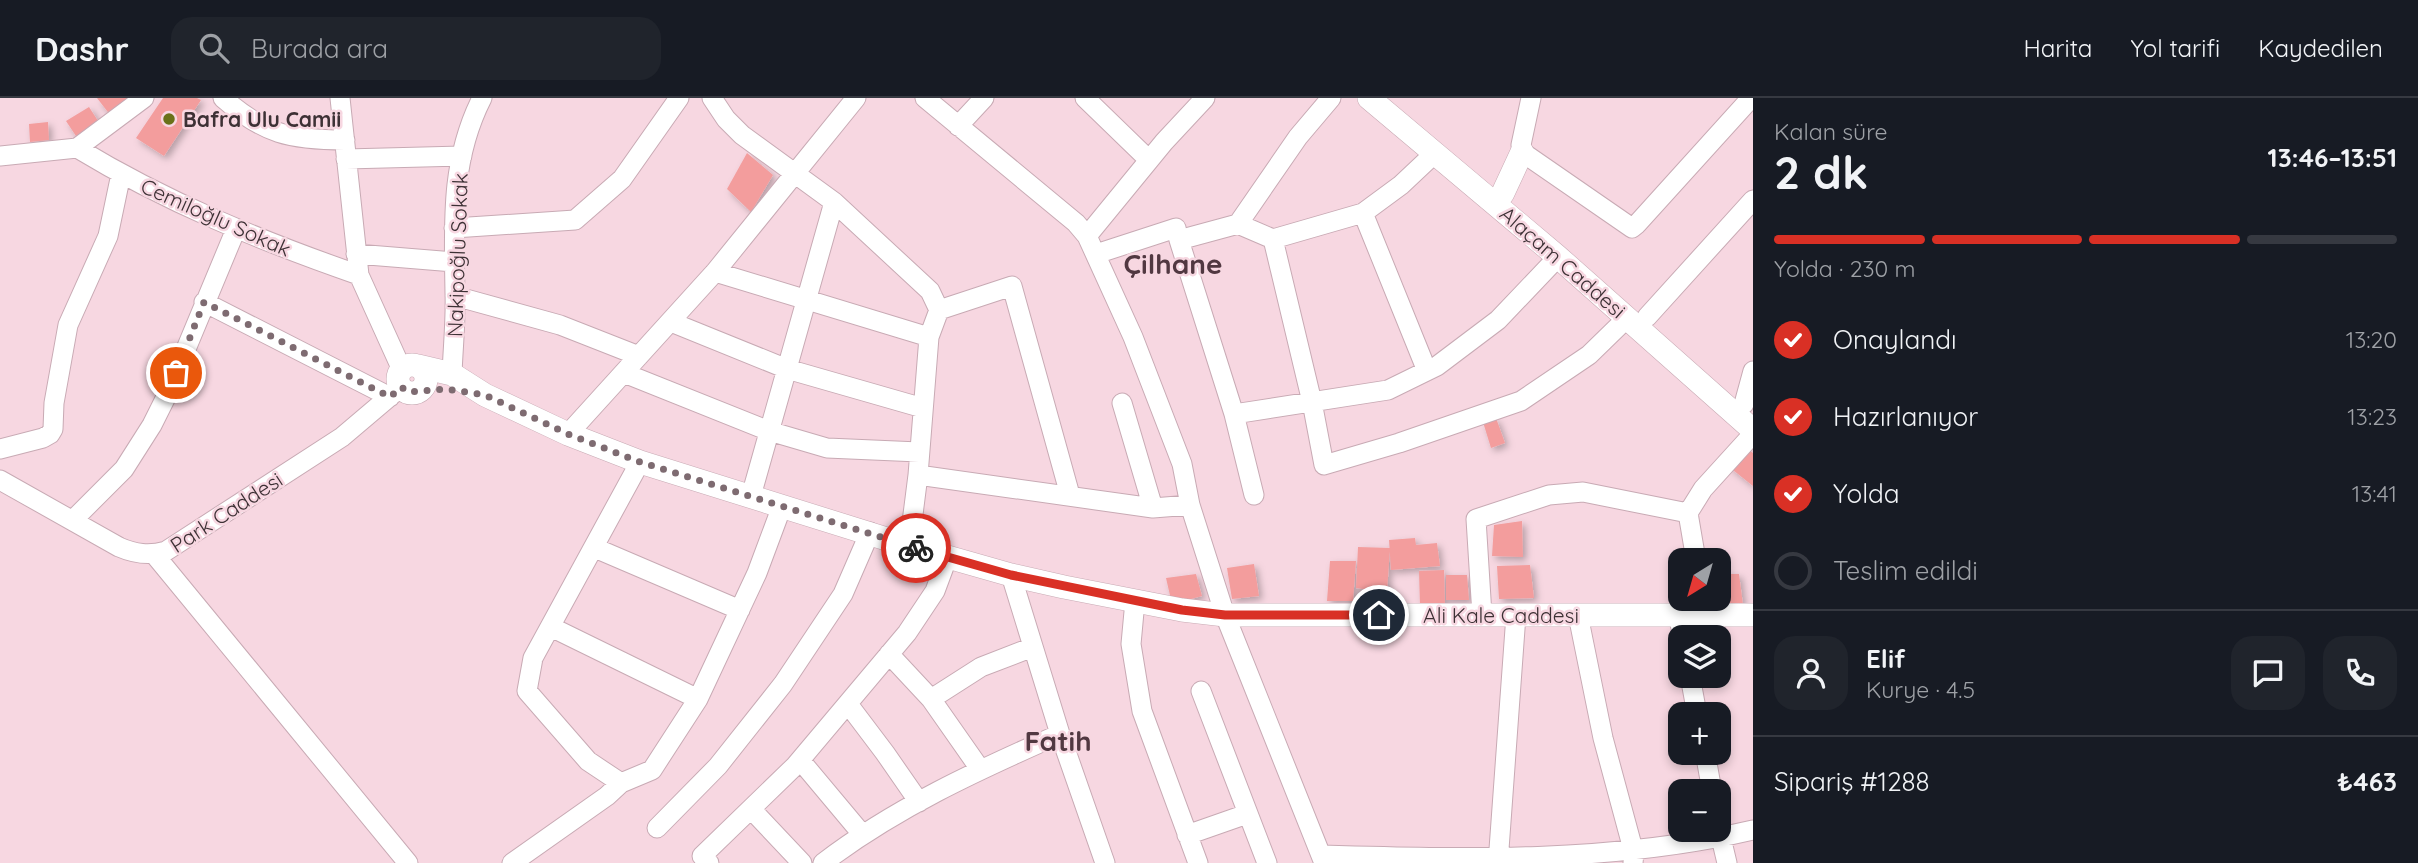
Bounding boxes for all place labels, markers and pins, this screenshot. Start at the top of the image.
place label: Bafra Ulu Camii [183,106,341,132]
marker: Bafra Ulu Camii [161,111,177,127]
pin [146,343,206,403]
pin [1349,585,1409,645]

